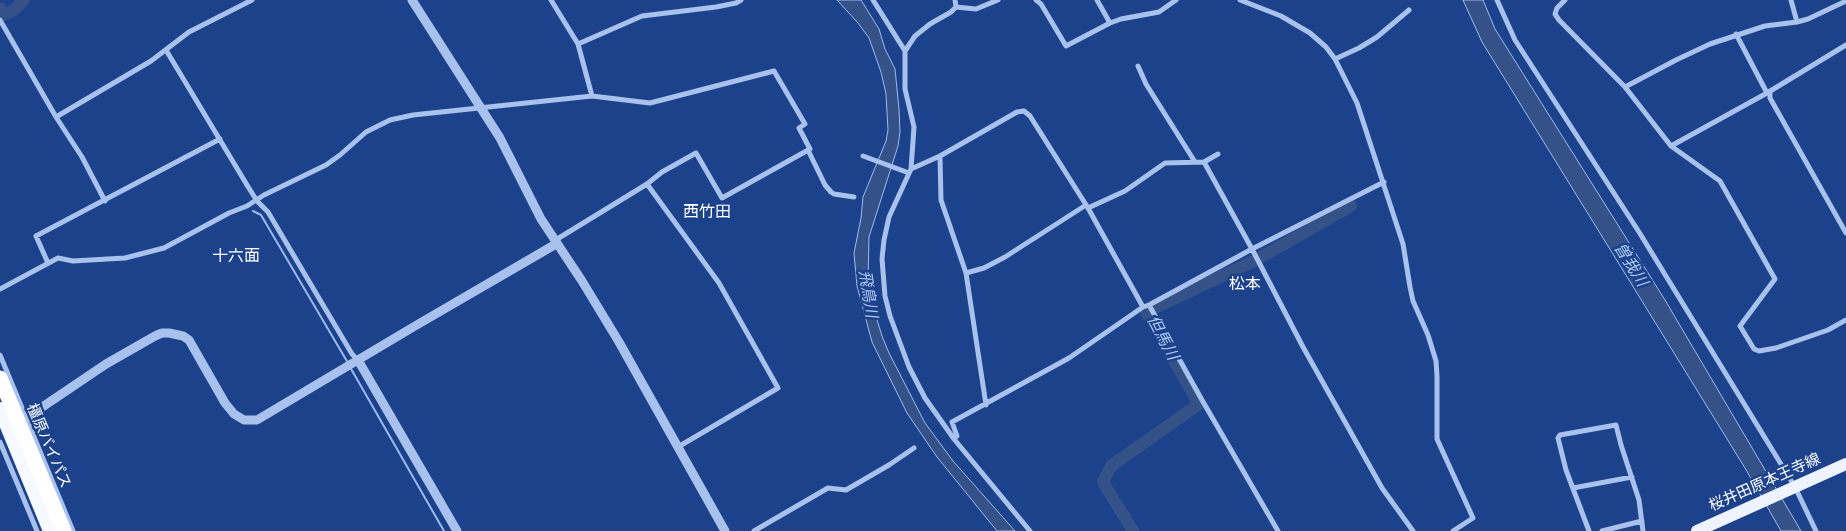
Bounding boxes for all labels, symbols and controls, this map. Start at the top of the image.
district label: 西竹田 [683,203,731,223]
water label: 曽我川 [1609,240,1651,290]
district label: 十六面 [212,247,260,267]
water label: 飛鳥川 [854,269,880,319]
district label: 松本 [1229,275,1261,295]
water label: 但馬川 [1142,312,1182,364]
street label: 橿原バイパス [22,401,74,491]
street label: 桜井田原本王寺線 [1707,450,1823,516]

